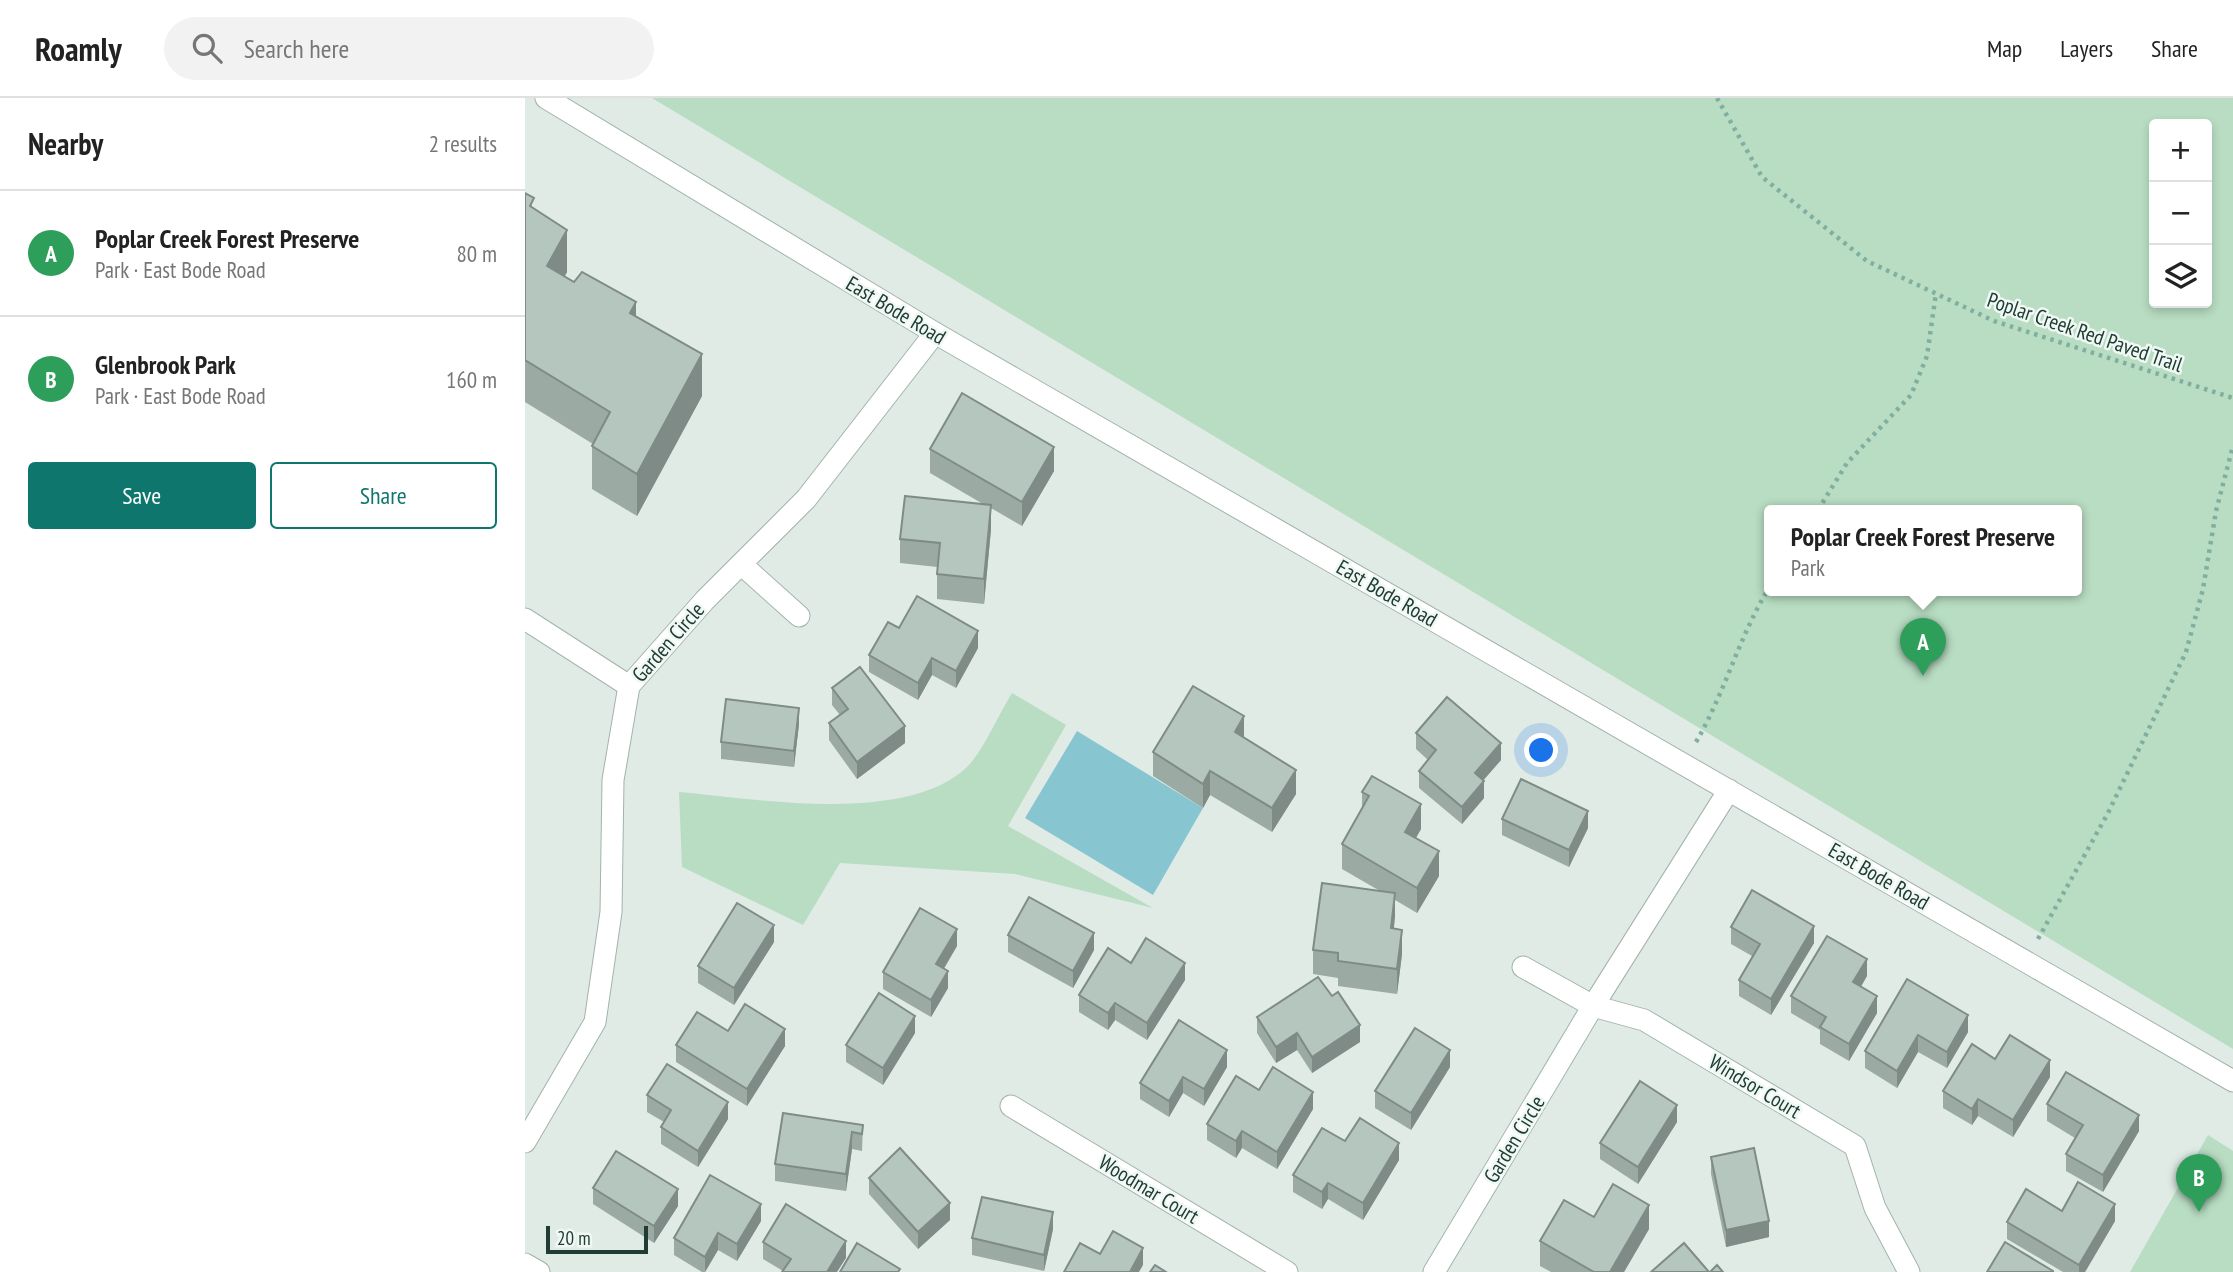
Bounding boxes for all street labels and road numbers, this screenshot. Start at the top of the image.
street label: East Bode Road [841,270,951,350]
street label: Poplar Creek Red Paved Trail [1984,286,2186,378]
street label: East Bode Road [1332,553,1442,633]
street label: Garden Circle [626,597,710,687]
street label: East Bode Road [1824,836,1934,916]
street label: Windsor Court [1704,1048,1806,1124]
street label: Garden Circle [1477,1091,1551,1187]
street label: Woodmar Court [1094,1149,1204,1230]

